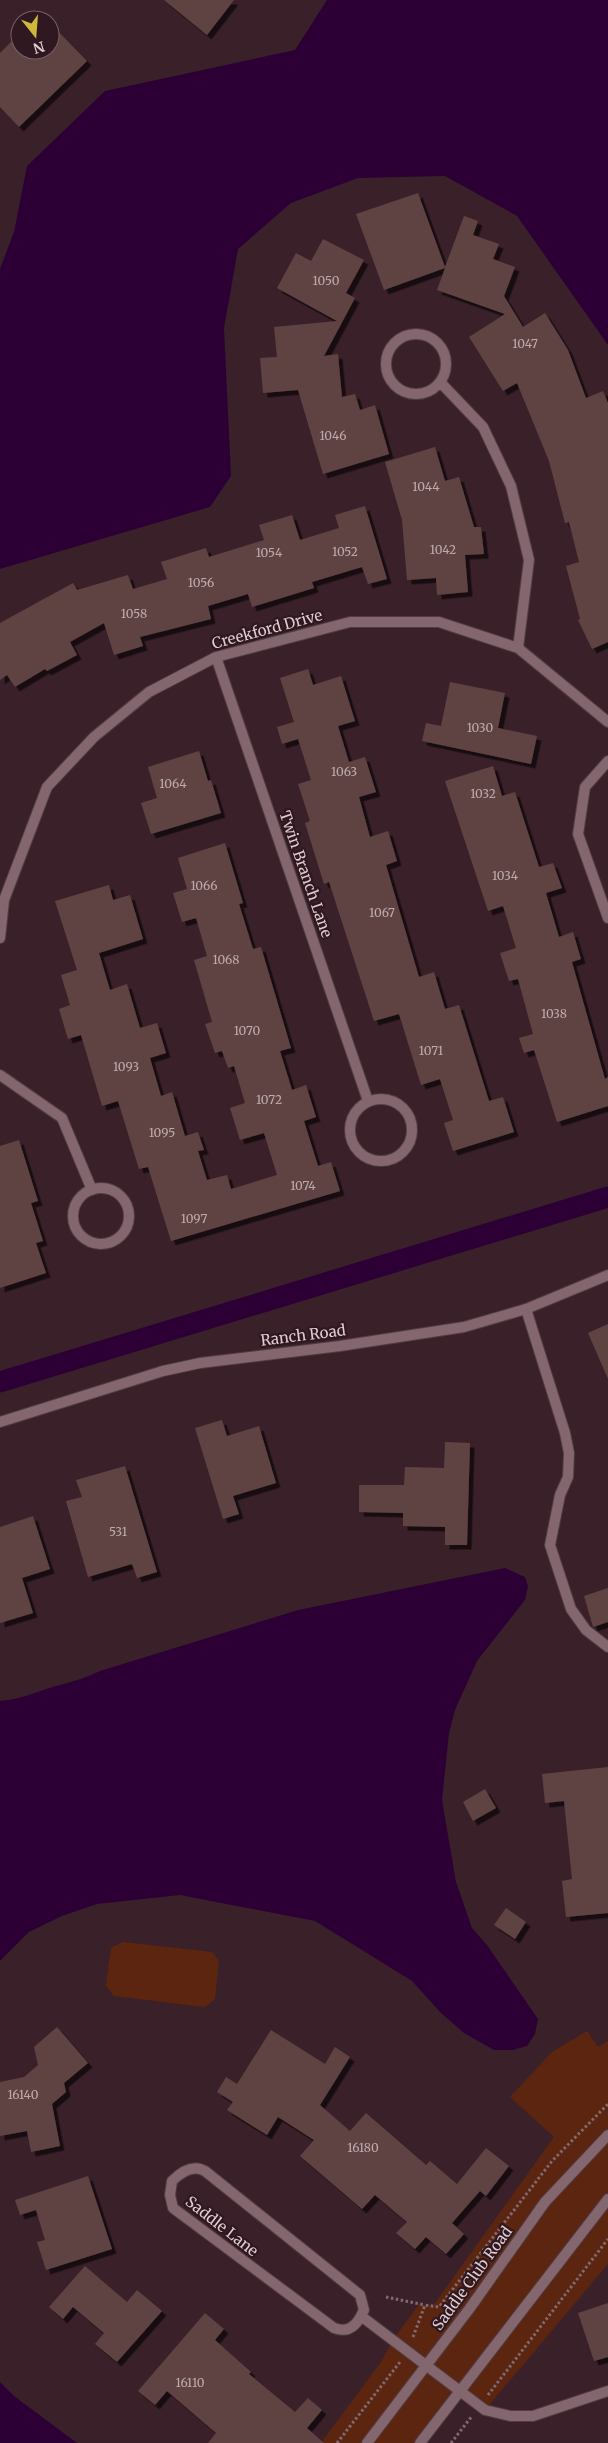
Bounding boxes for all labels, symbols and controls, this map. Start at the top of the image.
north arrow [10,10,60,60]
text: N [31,37,47,58]
house number: 1050 [313,273,340,288]
house number: 1047 [512,336,538,351]
house number: 1046 [319,428,347,443]
house number: 1044 [412,479,440,494]
house number: 1042 [430,542,456,557]
house number: 1052 [332,544,358,559]
house number: 1054 [256,545,283,560]
house number: 1056 [188,575,214,590]
street label: Creekford Drive [210,605,324,653]
house number: 1058 [121,606,147,621]
house number: 1030 [467,720,494,735]
house number: 1063 [331,764,357,779]
house number: 1064 [159,776,187,791]
house number: 1032 [470,786,496,801]
street label: Twin Branch Lane [275,808,337,940]
house number: 1034 [492,868,519,883]
house number: 1066 [190,878,218,893]
house number: 1067 [369,905,395,920]
house number: 1068 [212,952,240,967]
house number: 1038 [541,1006,567,1021]
house number: 1070 [234,1023,261,1038]
house number: 1071 [419,1043,444,1058]
house number: 1093 [113,1059,139,1074]
house number: 1072 [256,1092,282,1107]
house number: 1095 [149,1125,175,1140]
house number: 1074 [290,1178,316,1193]
house number: 1097 [181,1211,207,1226]
street label: Ranch Road [259,1320,347,1350]
house number: 531 [109,1524,128,1539]
house number: 16140 [7,2087,39,2102]
house number: 16180 [347,2140,379,2155]
street label: Saddle Lane [182,2192,262,2260]
street label: Saddle Club Road [428,2222,516,2334]
house number: 16110 [175,2375,205,2390]

